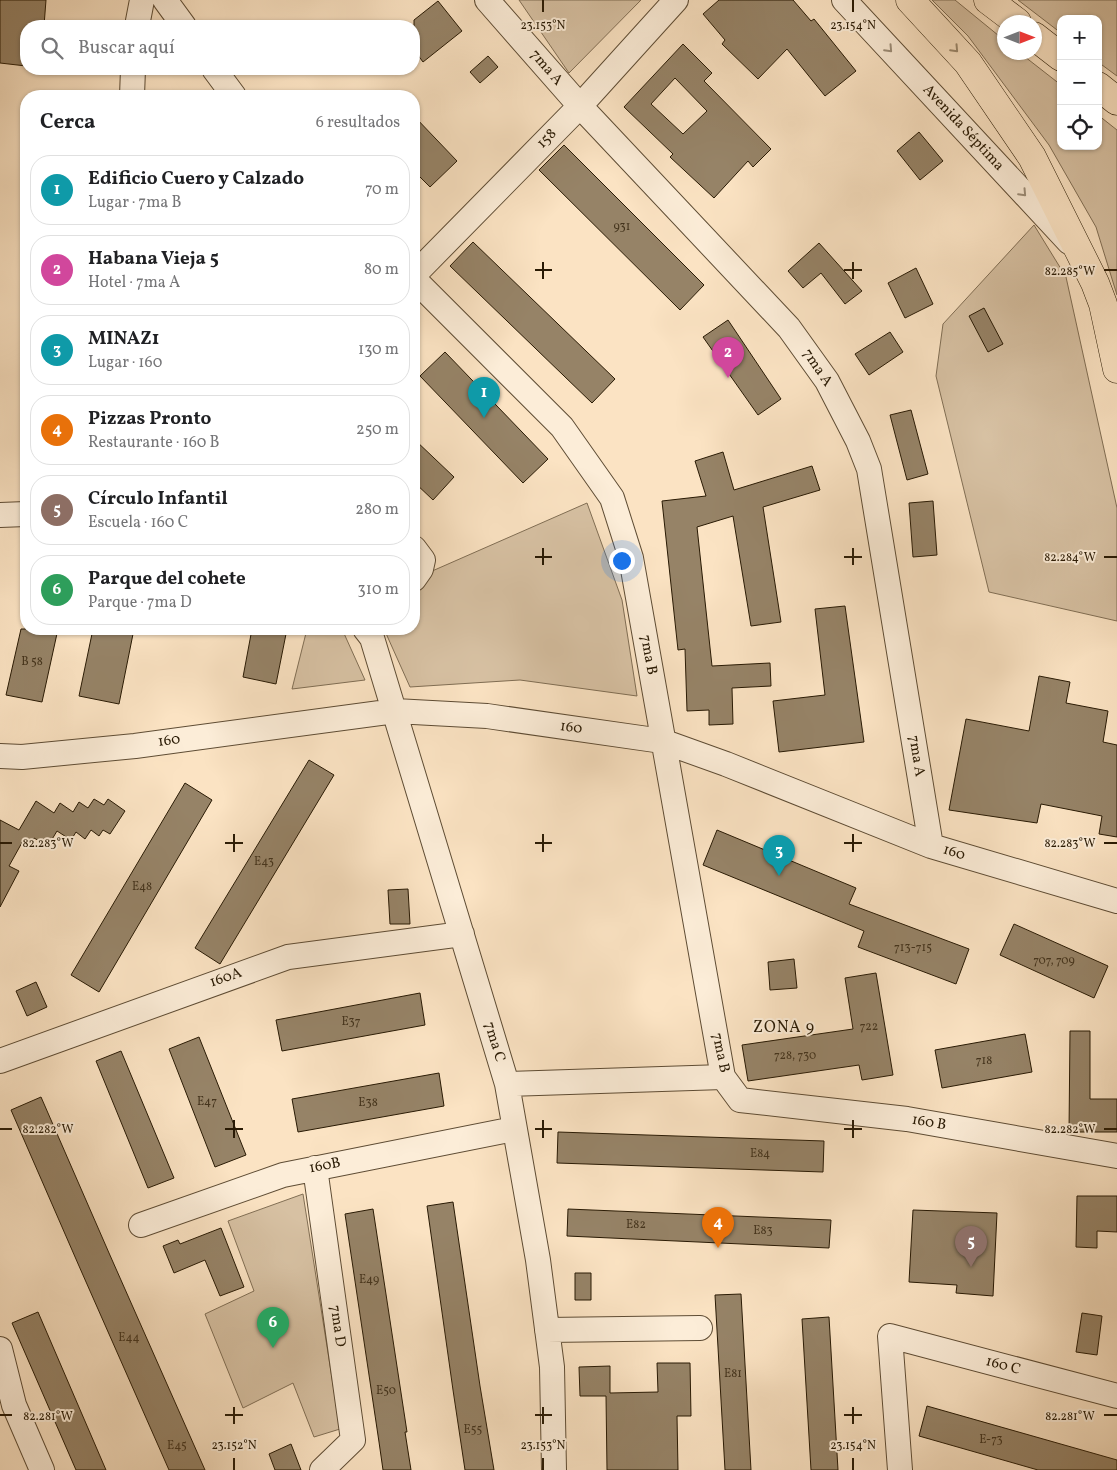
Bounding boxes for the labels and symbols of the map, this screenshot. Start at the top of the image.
north arrow [997,15,1042,60]
text: 23.153°N [520,18,566,34]
text: 23.154°N [830,18,876,34]
one-way arrow [883,43,892,52]
one-way arrow [949,43,958,52]
street label: 7ma A [524,45,568,91]
street label: Avenida Séptima [917,80,1009,176]
street label: 158 [532,124,562,154]
one-way arrow [1017,188,1026,197]
house number: 931 [614,219,630,235]
text: 82.285°W [1045,264,1095,280]
pin: 2 [712,337,744,378]
street label: 7ma A [797,345,838,391]
pin: 1 [468,377,500,418]
your location [609,548,635,574]
text: 82.284°W [1044,550,1096,566]
street label: 7ma B [634,633,662,677]
house number: B 58 [21,654,43,670]
street label: 160 [558,716,584,740]
street label: 160 [156,729,182,753]
street label: 7ma A [902,734,930,779]
pin: 3 [763,835,795,876]
text: 82.283°W [22,836,74,852]
text: 82.283°W [1044,836,1096,852]
street label: 160 [940,840,968,866]
house number: E43 [254,854,274,870]
house number: E48 [132,879,152,895]
house number: 713-715 [894,940,932,956]
house number: 707, 709 [1033,953,1075,969]
street label: 160A [207,963,245,993]
house number: E37 [341,1014,361,1030]
district label: ZONA 9 [753,1017,815,1039]
street label: 7ma C [478,1019,510,1065]
house number: 722 [860,1019,878,1035]
street label: 7ma B [706,1031,734,1075]
house number: 728, 730 [774,1048,816,1064]
house number: 718 [976,1053,992,1069]
house number: E47 [197,1094,217,1110]
house number: E38 [358,1095,378,1111]
street label: 160 B [910,1110,948,1136]
text: 82.282°W [22,1122,74,1138]
text: 82.282°W [1044,1122,1096,1138]
house number: E84 [750,1146,770,1162]
street label: 160B [307,1153,343,1179]
pin: 4 [702,1207,734,1248]
house number: E82 [626,1217,646,1233]
house number: E83 [753,1223,773,1239]
pin: 5 [955,1226,987,1267]
house number: E49 [359,1272,379,1288]
street label: 7ma D [324,1304,350,1348]
pin: 6 [257,1307,289,1348]
house number: E44 [118,1330,140,1346]
street label: 160 C [983,1351,1023,1381]
house number: E81 [724,1366,742,1382]
house number: E50 [376,1383,396,1399]
text: 82.281°W [23,1409,73,1425]
text: 82.281°W [1045,1409,1095,1425]
house number: E55 [464,1422,483,1438]
house number: E-73 [979,1432,1003,1448]
house number: E45 [167,1438,187,1454]
text: 23.152°N [211,1438,257,1454]
text: 23.153°N [520,1438,566,1454]
text: 23.154°N [830,1438,876,1454]

